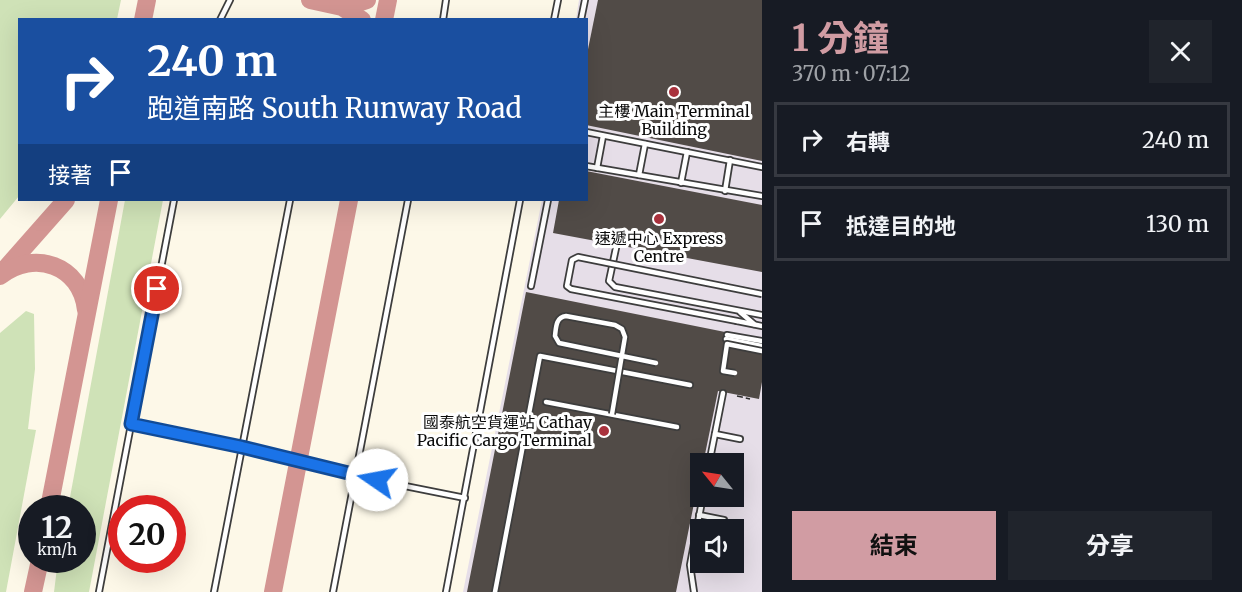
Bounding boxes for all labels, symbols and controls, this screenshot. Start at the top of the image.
text: 1 分鐘 [792,16,889,61]
button: close [1149,20,1212,83]
text: 240 m [147,35,277,87]
icon: right [48,42,126,120]
text: 370 m · 07:12 [792,61,911,86]
marker: 主樓 Main Terminal Building [667,85,681,99]
text: 跑道南路 South Runway Road [147,91,522,125]
place label: 主樓 Main Terminal Building [598,101,750,139]
icon: right [795,123,828,156]
text: 240 m [1142,126,1209,154]
text: 右轉 [846,128,890,156]
icon: arrive [104,156,137,189]
text: 接著 [48,161,92,189]
icon: arrive [795,207,828,240]
text: 130 m [1146,210,1209,238]
marker: 速遞中心 Express Centre [652,212,666,226]
text: 抵達目的地 [846,212,956,240]
place label: 速遞中心 Express Centre [595,228,723,266]
pin [131,263,182,314]
icon: arrive [140,272,173,305]
place label: 國泰航空貨運站 Cathay Pacific Cargo Terminal [417,412,593,450]
marker: 國泰航空貨運站 Cathay Pacific Cargo Terminal [597,424,611,438]
position arrow [345,448,409,512]
north arrow [690,453,744,507]
map controls [690,453,744,573]
speed limit sign: 20 [108,495,186,573]
text: 12 [41,508,73,546]
button: 結束 [792,511,996,580]
button: 分享 [1008,511,1212,580]
button: sound [690,519,744,573]
text: km/h [37,540,77,559]

